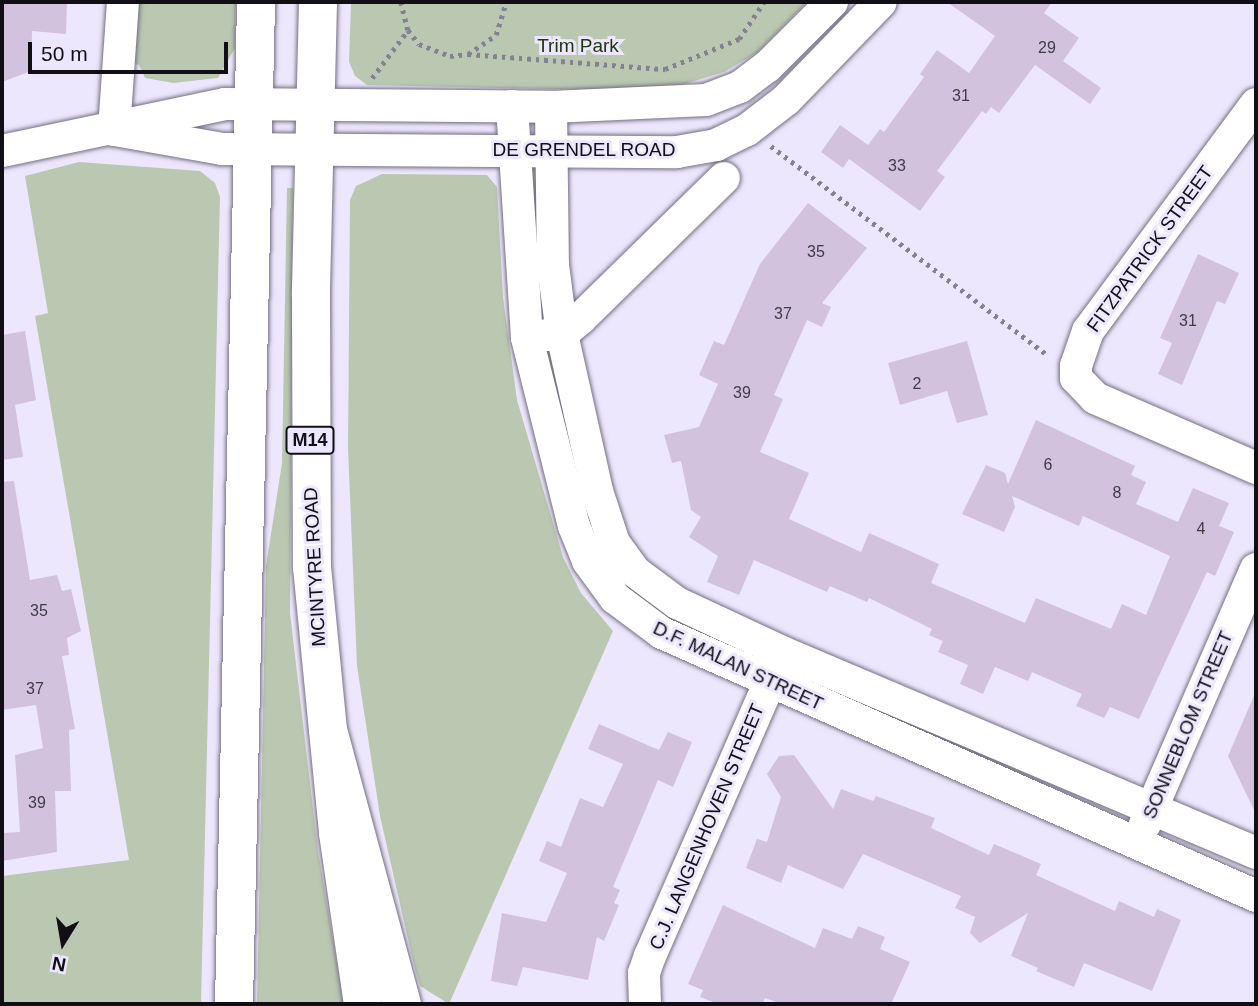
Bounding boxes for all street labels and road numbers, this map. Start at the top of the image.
street label: DE GRENDEL ROAD [492,139,676,161]
street label: FITZPATRICK STREET [1082,161,1218,337]
road number: M14 [284,426,336,454]
street label: MCINTYRE ROAD [299,487,331,647]
street label: D.F. MALAN STREET [649,617,827,715]
street label: SONNEBLOM STREET [1138,628,1238,822]
street label: C.J. LANGENHOVEN STREET [645,701,769,953]

